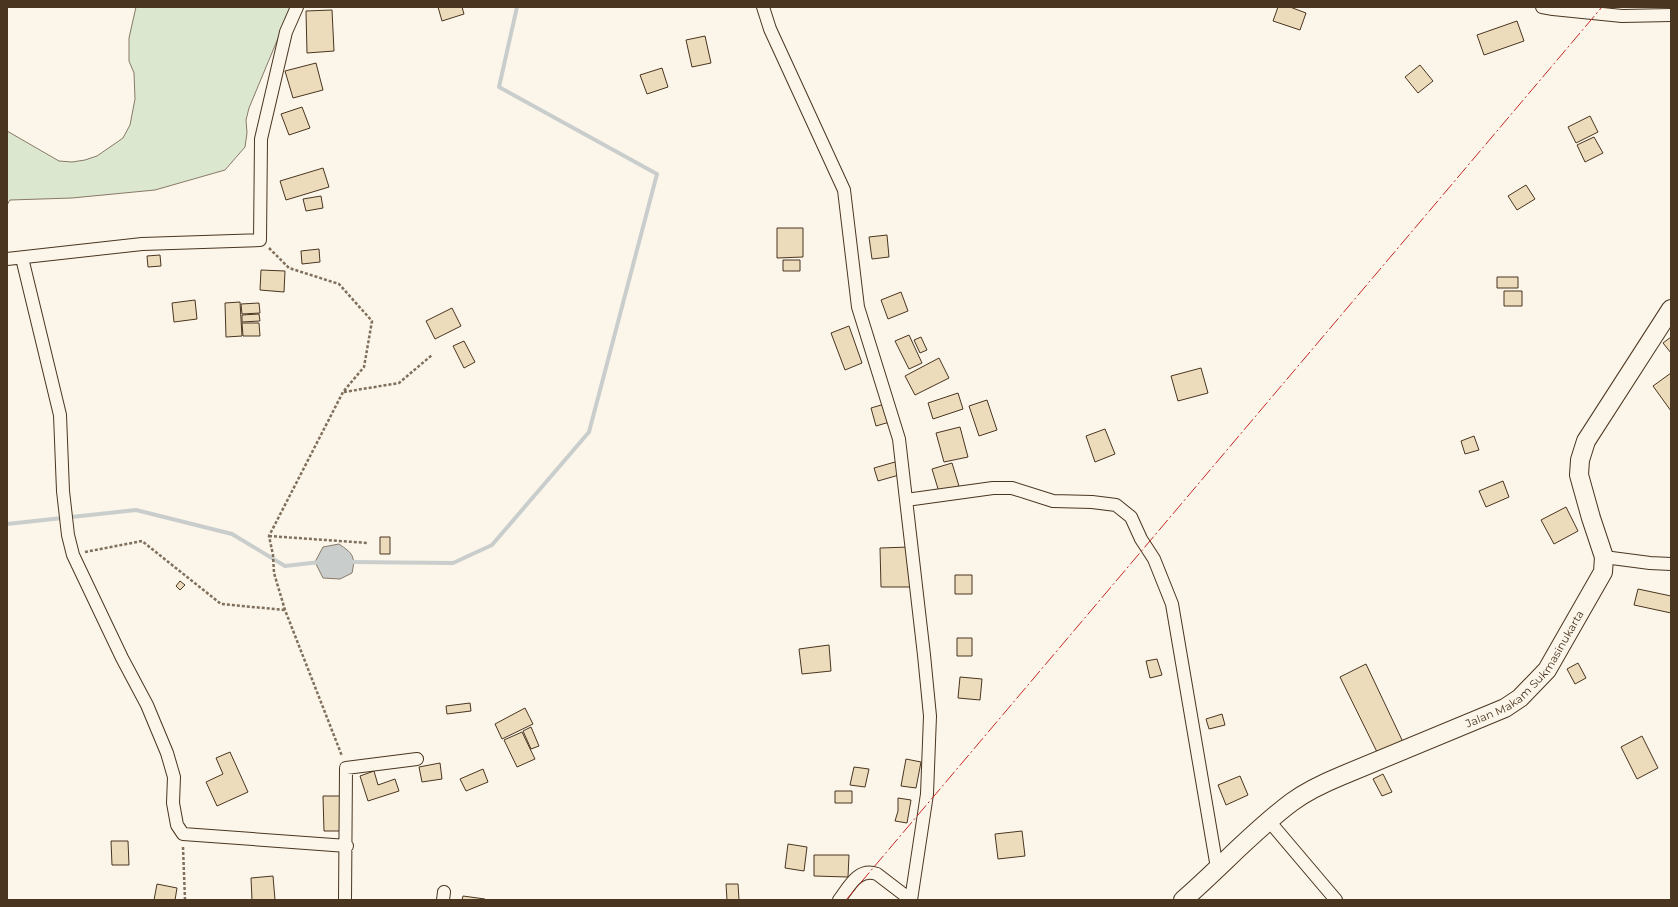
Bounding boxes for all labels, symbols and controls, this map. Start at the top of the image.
street label: Jalan Makam Sukmasinukarta [1462,608,1587,731]

